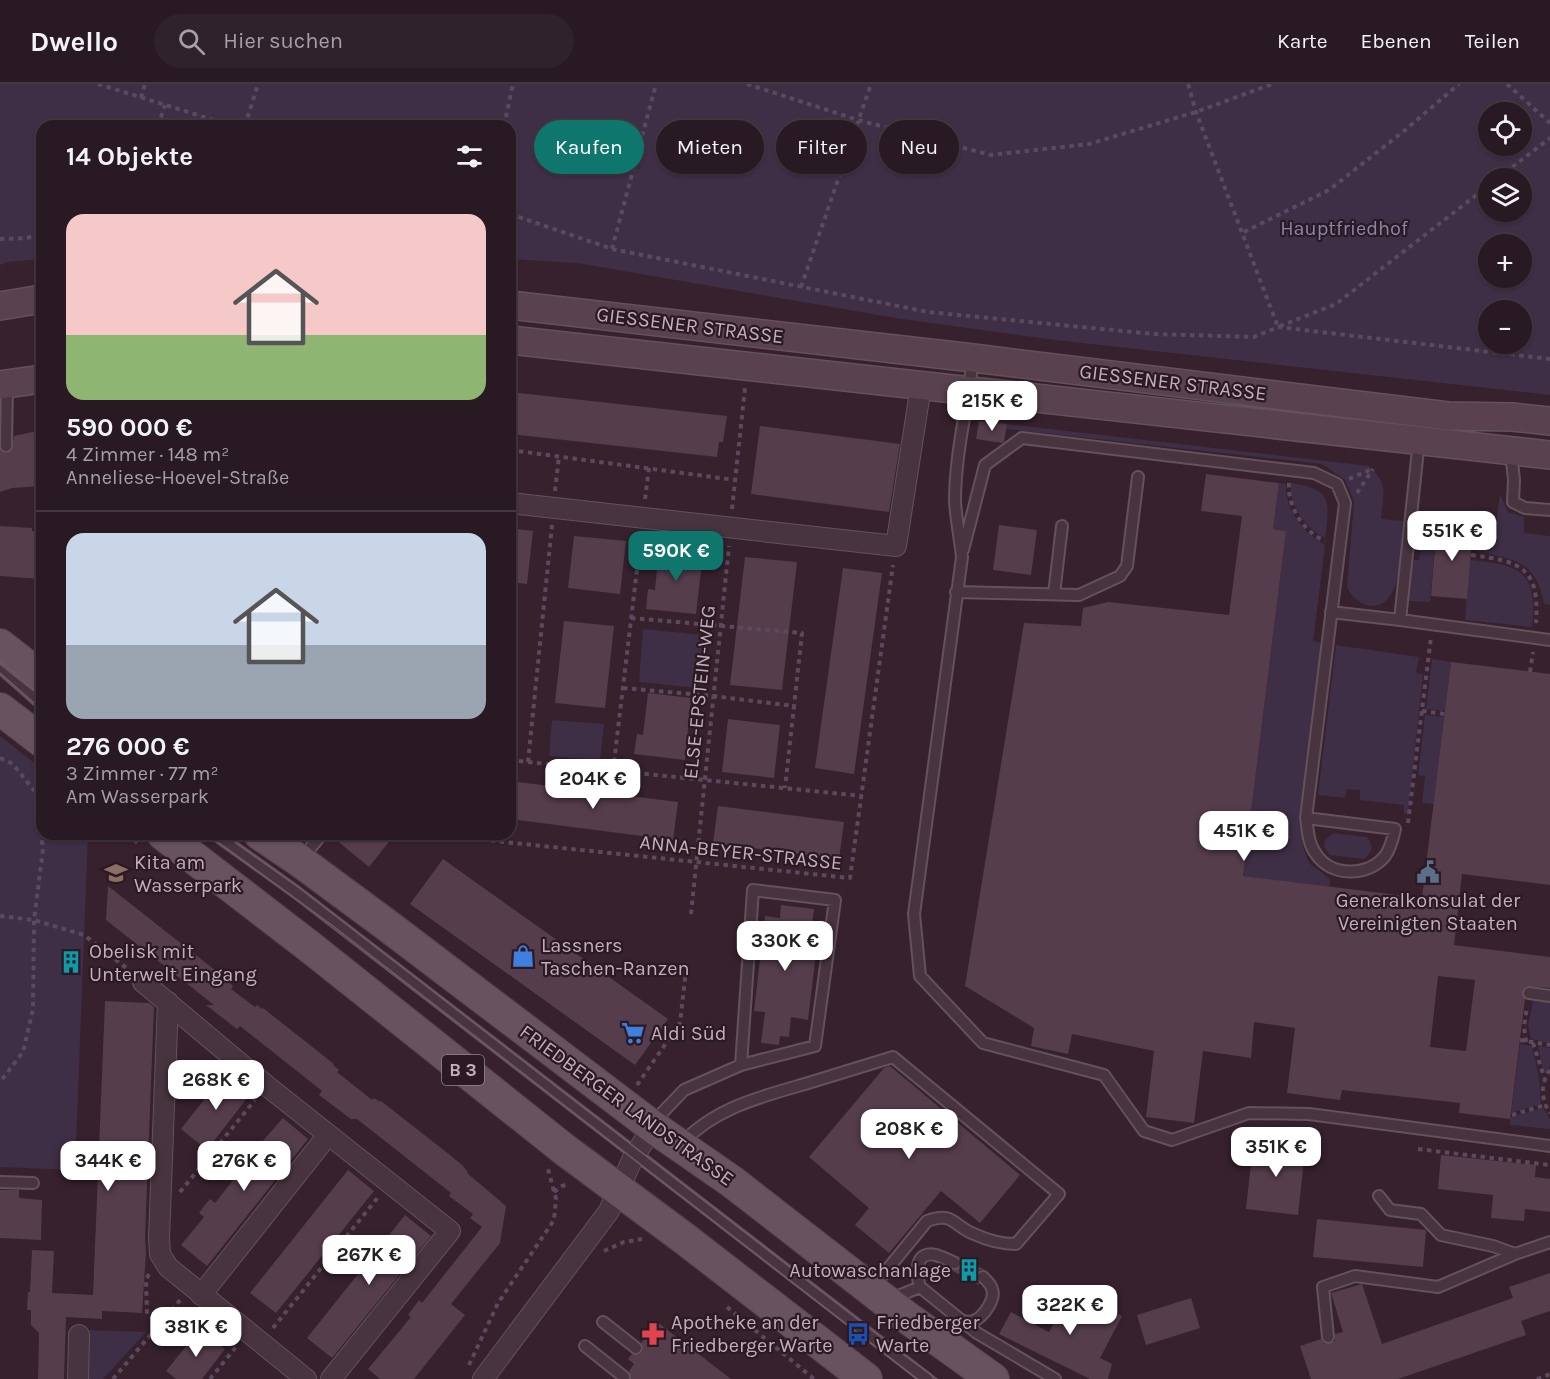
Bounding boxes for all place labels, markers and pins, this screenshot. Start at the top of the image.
pin: 215K € [943,381,1041,432]
pin: 551K € [1403,511,1501,562]
pin: 590K € [627,531,725,582]
pin: 204K € [544,759,642,810]
pin: 451K € [1195,811,1293,862]
place label: Kita am Wasserpark [134,851,242,897]
public building icon: Generalkonsulat der Vereinigten Staaten [1415,859,1441,885]
school or university icon: Kita am Wasserpark [103,860,129,886]
place label: Generalkonsulat der Vereinigten Staaten [1336,889,1521,935]
pin: 330K € [736,921,834,972]
place label: Lassners Taschen-Ranzen [541,934,690,980]
place label: Obelisk mit Unterwelt Eingang [89,940,257,986]
shop icon: Lassners Taschen-Ranzen [510,943,536,969]
building icon: Obelisk mit Unterwelt Eingang [58,949,84,975]
supermarket icon: Aldi Süd [620,1020,646,1046]
place label: Aldi Süd [651,1022,727,1045]
pin: 268K € [167,1060,265,1111]
pin: 208K € [860,1109,958,1160]
pin: 351K € [1227,1127,1325,1178]
pin: 344K € [59,1141,157,1192]
pin: 276K € [195,1141,293,1192]
pin: 267K € [320,1235,418,1286]
building icon: Autowaschanlage [956,1257,982,1283]
place label: Autowaschanlage [789,1259,951,1282]
pin: 322K € [1021,1285,1119,1336]
pin: 381K € [147,1307,245,1358]
place label: Apotheke an der Friedberger Warte [671,1311,833,1357]
place label: Friedberger Warte [876,1311,980,1357]
pharmacy icon: Apotheke an der Friedberger Warte [640,1321,666,1347]
bus stop icon: Friedberger Warte [845,1321,871,1347]

